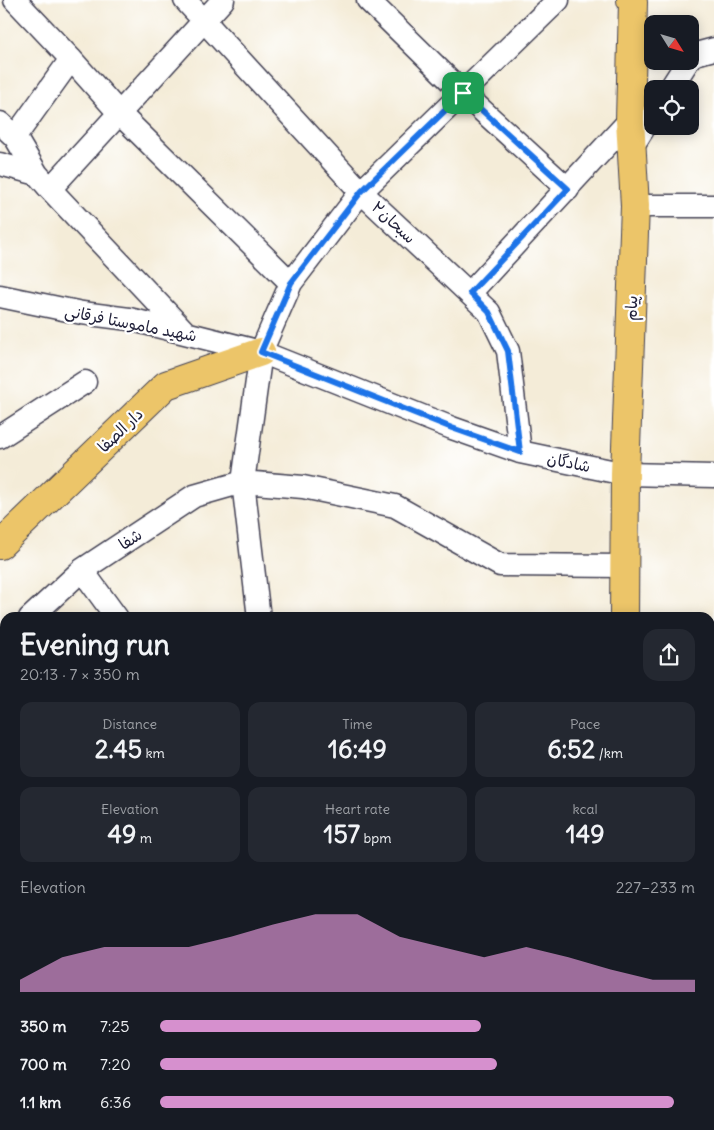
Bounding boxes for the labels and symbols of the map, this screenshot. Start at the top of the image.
north arrow [644,15,699,70]
pin [442,72,484,114]
street label: سبحان۲ [368,197,420,247]
street label: پیام [621,295,644,321]
street label: شهید ماموستا فرقانی [63,300,199,347]
street label: دار الصفا [93,404,147,456]
street label: شادگان [546,448,592,476]
street label: شفا [115,524,145,554]

